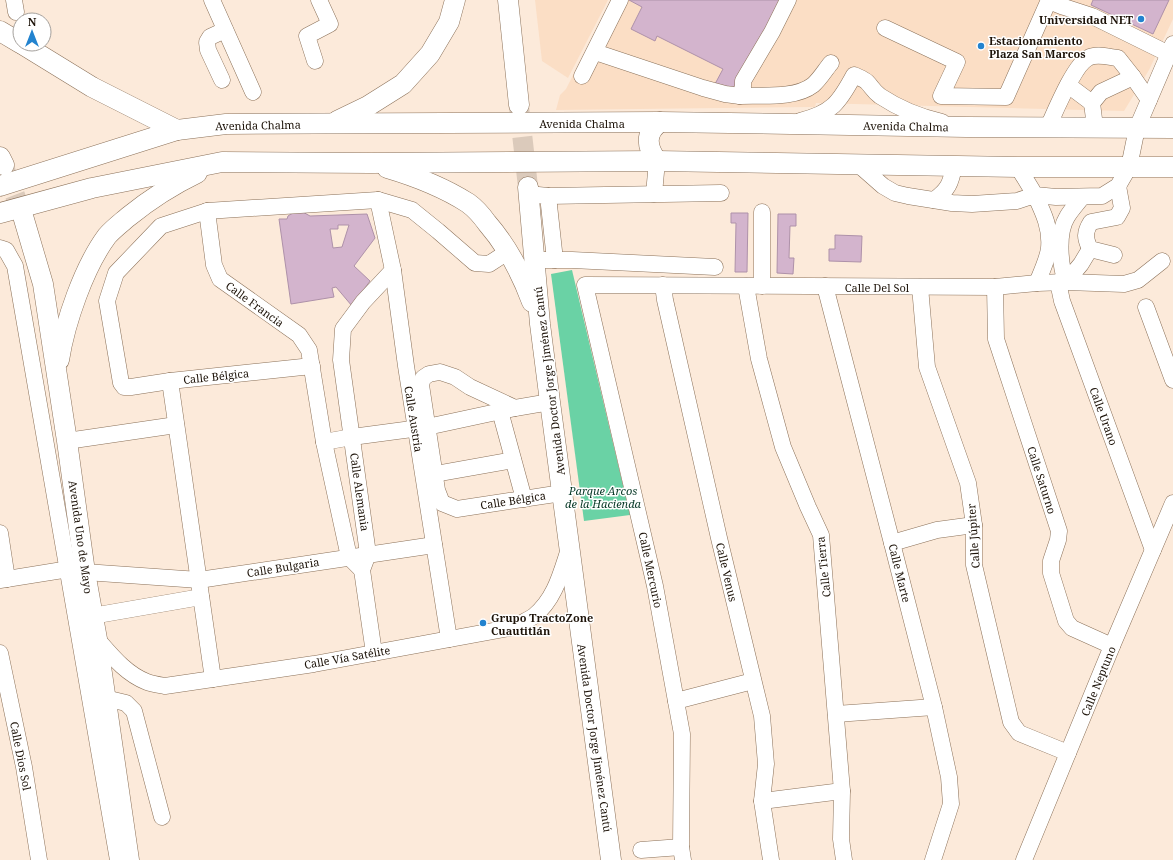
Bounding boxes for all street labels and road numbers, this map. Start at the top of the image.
street label: Avenida Chalma [539,116,625,131]
street label: Avenida Chalma [215,117,301,133]
street label: Avenida Chalma [863,118,949,134]
street label: Calle Francia [223,278,287,330]
street label: Calle Del Sol [845,280,910,295]
street label: Avenida Doctor Jorge Jiménez Cantú [530,286,568,476]
street label: Calle Bélgica [182,365,250,387]
street label: Calle Austria [401,385,427,453]
street label: Calle Urano [1087,385,1121,447]
street label: Calle Saturno [1024,444,1060,516]
street label: Calle Alemania [347,452,373,532]
street label: Avenida Uno de Mayo [66,479,96,595]
street label: Calle Bélgica [479,487,547,513]
street label: Calle Júpiter [963,502,983,569]
street label: Calle Mercurio [636,531,666,609]
street label: Calle Tierra [812,536,834,598]
street label: Calle Venus [713,541,741,603]
street label: Calle Marte [885,542,915,604]
street label: Calle Bulgaria [246,554,320,580]
street label: Calle Vía Satélite [303,642,391,672]
street label: Avenida Doctor Jorge Jiménez Cantú [574,643,616,833]
street label: Calle Neptuno [1077,644,1119,718]
street label: Calle Dios Sol [7,720,35,792]

